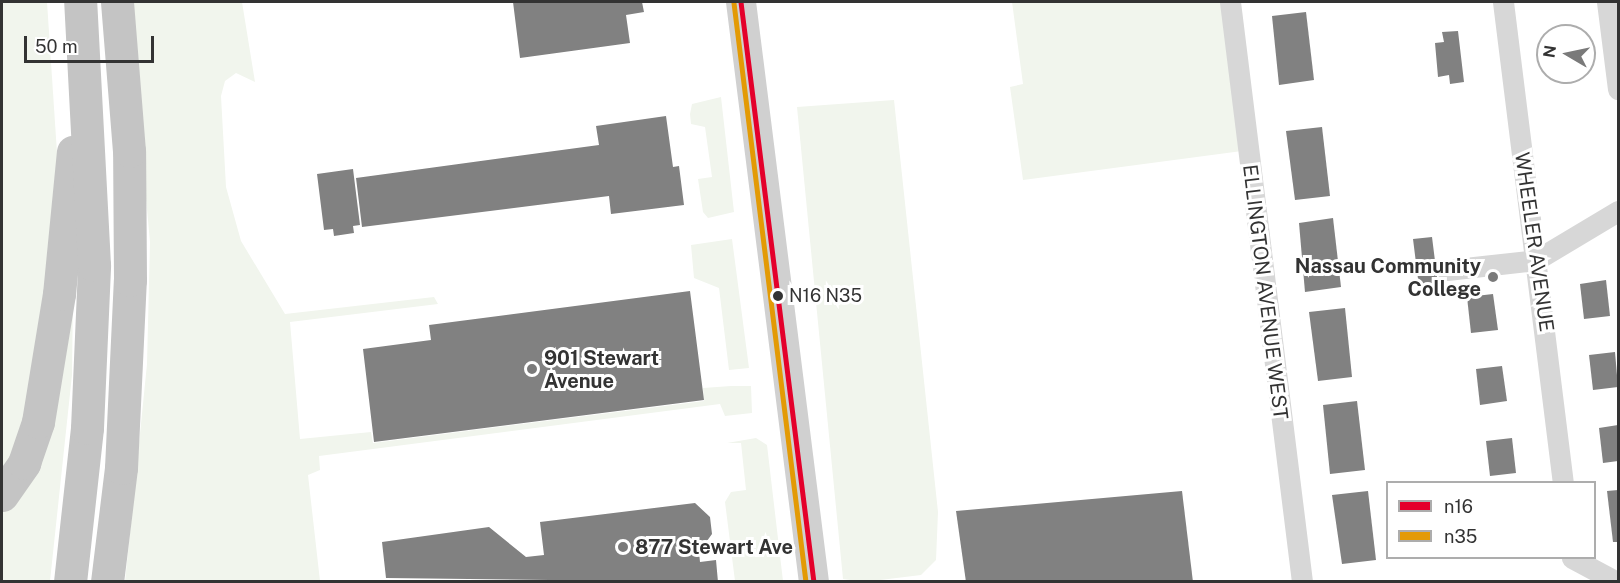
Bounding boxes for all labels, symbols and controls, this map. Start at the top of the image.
scale bar [27,24,158,62]
north arrow [1536,24,1596,84]
text: 50 m [35,36,78,57]
text: N [1539,44,1560,59]
street label: WHEELER AVENUE [1510,151,1558,333]
street label: ELLINGTON AVENUE WEST [1237,163,1293,421]
place label: Nassau Community College [1295,254,1481,301]
marker: Nassau Community College [1486,270,1500,284]
place label: N16 N35 [789,285,862,307]
marker: N16 N35 [772,290,784,302]
place label: 901 Stewart Avenue [544,346,659,393]
marker: 901 Stewart Avenue [525,362,539,376]
legend [1386,481,1596,559]
text: n16 [1444,496,1473,517]
text: n35 [1444,526,1477,547]
place label: 877 Stewart Ave [635,535,793,559]
marker: 877 Stewart Ave [616,540,630,554]

